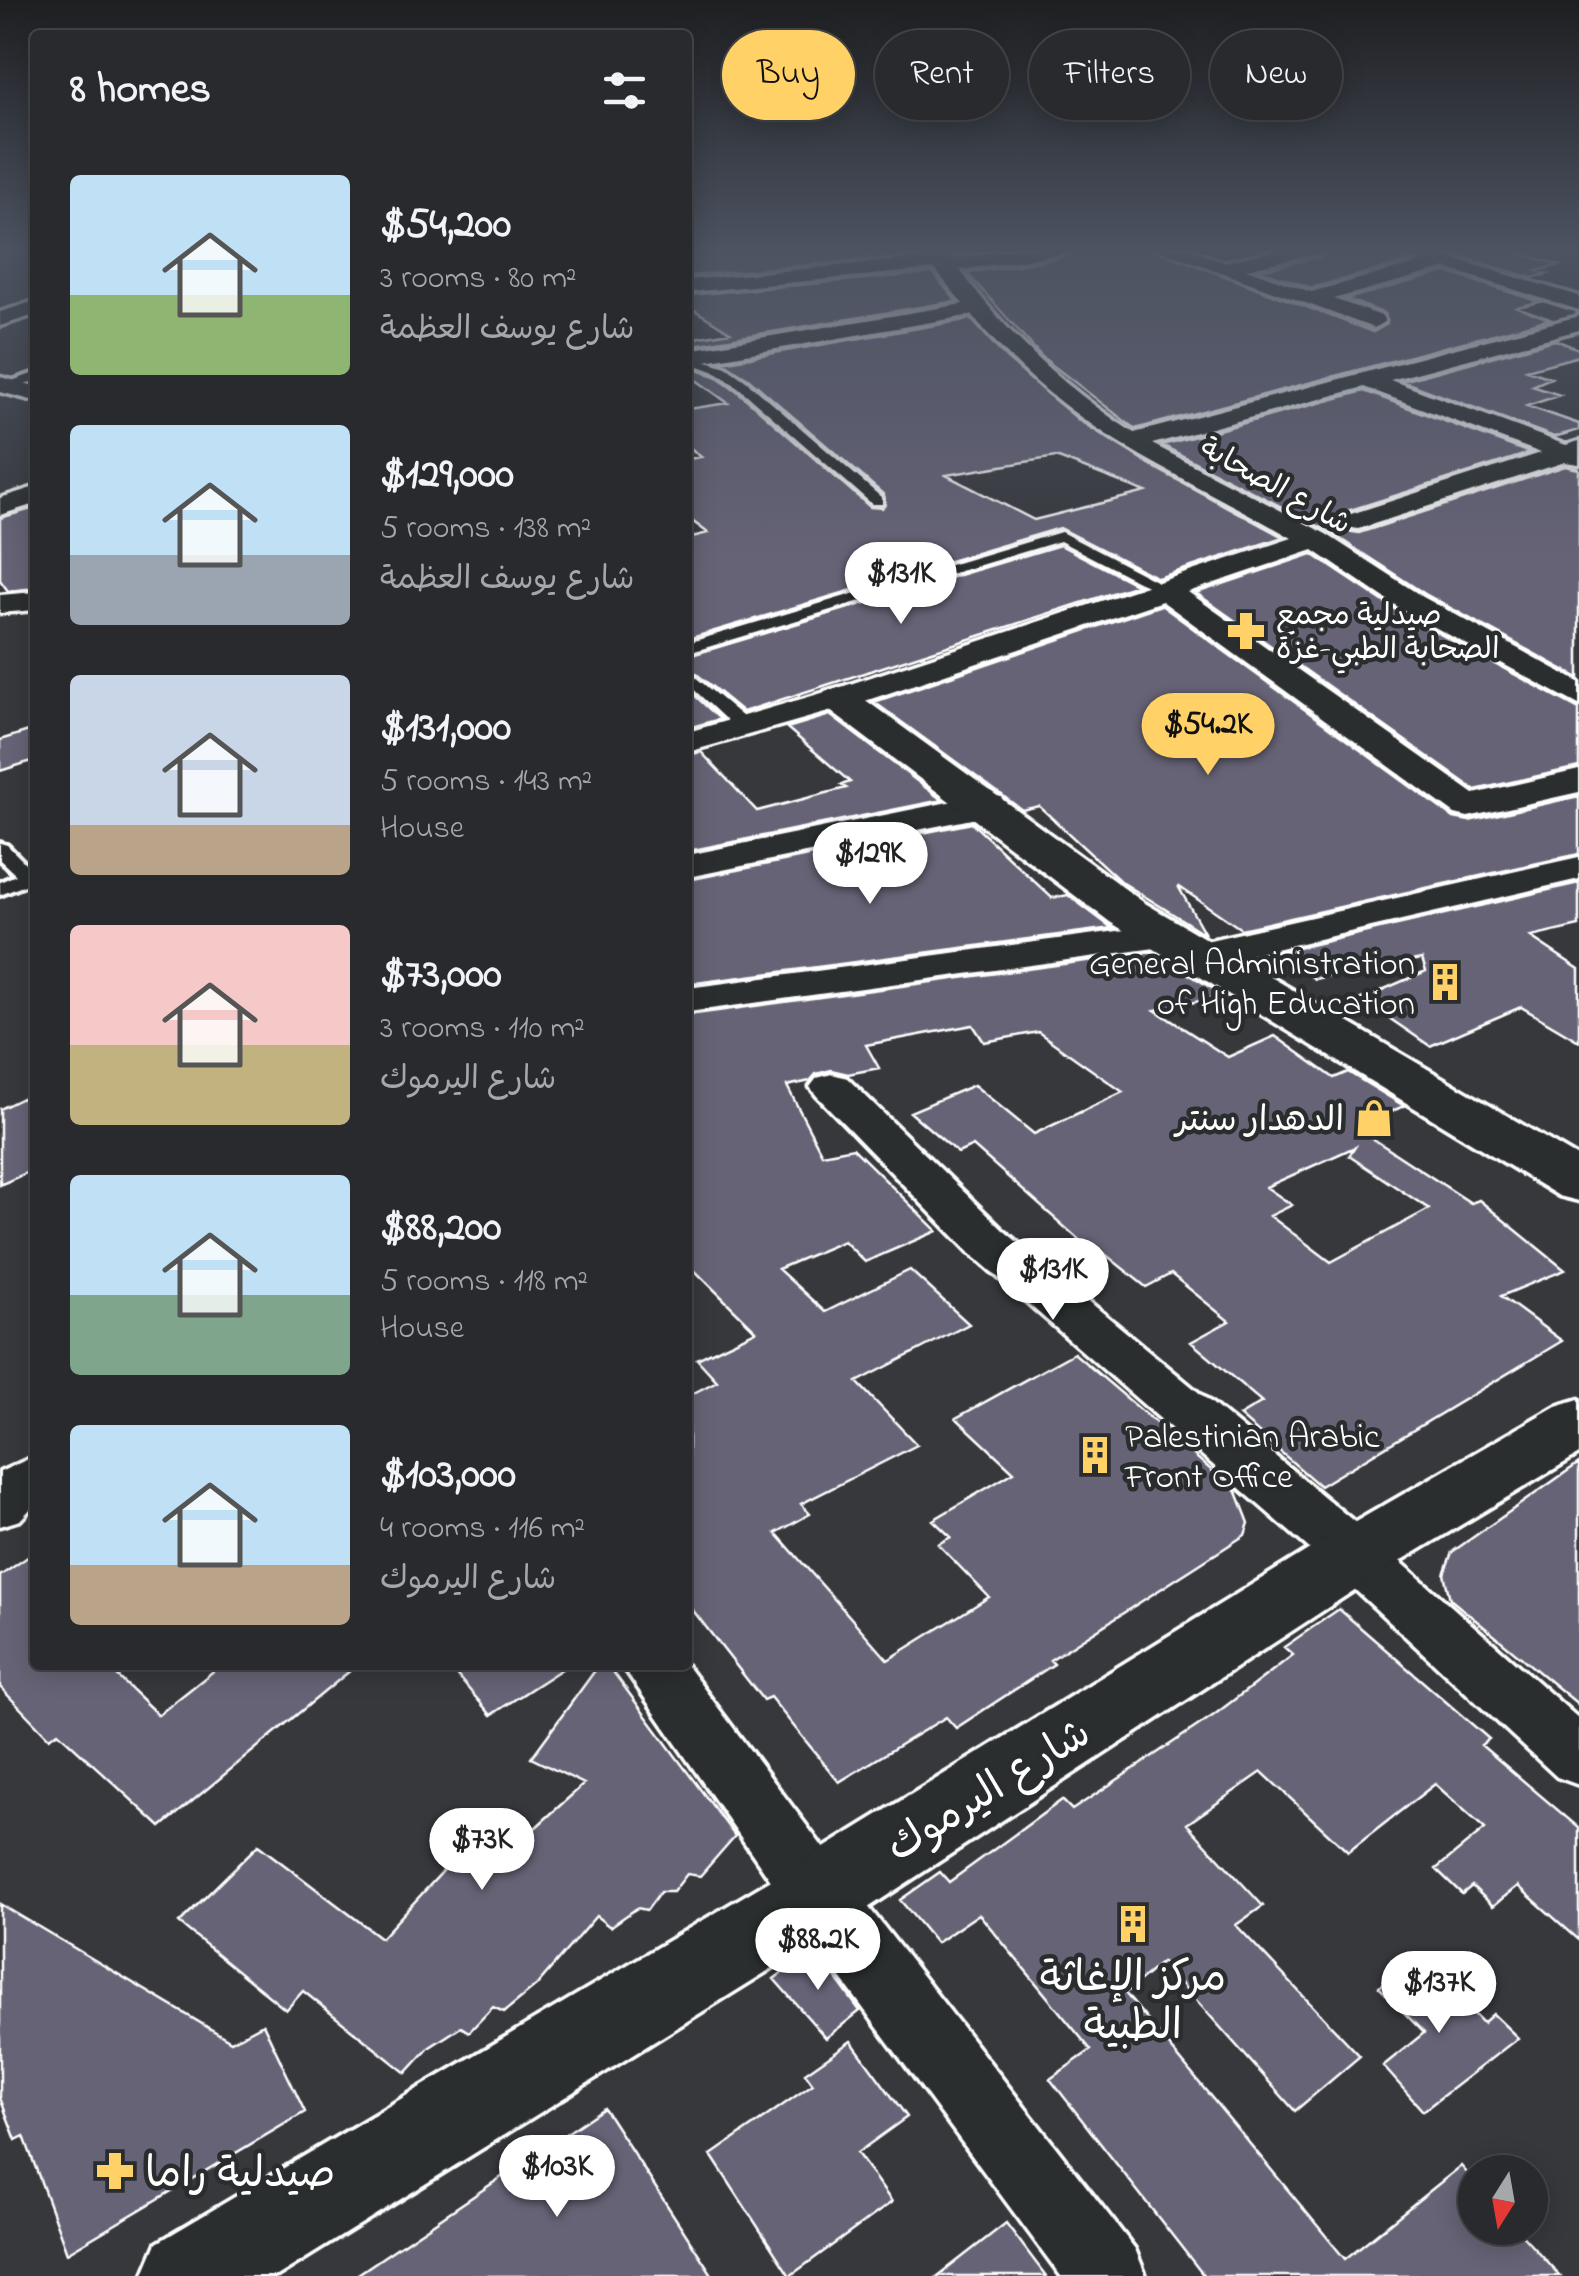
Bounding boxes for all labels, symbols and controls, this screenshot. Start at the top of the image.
chip: Buy [722,30,855,120]
chip: Rent [875,30,1009,120]
chip: Filters [1029,30,1190,120]
chip: New [1210,30,1342,120]
text: 8 homes [70,60,211,121]
icon: filters [597,63,652,118]
text: $54,200 [380,195,511,256]
icon: home [150,215,270,335]
text: 3 rooms · 80 m² [380,256,577,303]
text: شارع يوسف العظمة [380,307,635,354]
street label: شارع الصحابة [1191,428,1358,547]
text: $129,000 [380,445,514,506]
icon: home [150,465,270,585]
text: 5 rooms · 138 m² [380,506,591,553]
pin: $131K [831,542,971,627]
text: $131K [867,551,935,598]
text: شارع يوسف العظمة [380,557,635,604]
place label: صيدلية مجمع الصحابة الطبي-غزة [1276,595,1499,674]
pharmacy icon: صيدلية مجمع الصحابة الطبي-غزة [1225,610,1267,652]
pin: $54.2K [1127,693,1289,778]
text: $131,000 [380,698,511,759]
text: $54.2K [1164,702,1252,749]
icon: home [150,715,270,835]
text: 5 rooms · 143 m² [380,759,592,806]
text: House [380,806,464,853]
pin: $129K [800,822,940,907]
text: $129K [835,831,905,878]
place label: General Administration of High Education [1089,940,1415,1031]
text: $73,000 [380,945,502,1006]
building icon: General Administration of High Education [1424,961,1466,1003]
icon: home [150,965,270,1085]
text: 3 rooms · 110 m² [380,1006,585,1053]
text: شارع اليرموك [380,1057,556,1104]
place label: الدهدار سنتر [1173,1096,1344,1147]
shop icon: الدهدار سنتر [1353,1097,1395,1139]
text: $88,200 [380,1198,501,1259]
icon: home [150,1215,270,1335]
pin: $131K [983,1238,1123,1323]
text: $131K [1019,1247,1087,1294]
text: 5 rooms · 118 m² [380,1259,588,1306]
text: House [380,1306,464,1353]
place label: Palestinian Arabic Front Office [1124,1413,1380,1504]
building icon: Palestinian Arabic Front Office [1074,1434,1116,1476]
text: $103,000 [380,1445,516,1506]
icon: home [150,1465,270,1585]
text: 4 rooms · 116 m² [380,1506,585,1553]
text: شارع اليرموك [380,1557,556,1604]
street label: شارع اليرموك [875,1705,1104,1879]
pin: $73K [423,1808,541,1893]
text: $73K [451,1817,513,1864]
building icon: مركز الإغاثة الطبية [1112,1903,1154,1945]
pin: $88.2K [737,1908,899,1993]
text: $88.2K [777,1917,859,1964]
place label: مركز الإغاثة الطبية [1040,1949,1226,2058]
pin: $137K [1369,1951,1509,2036]
text: $137K [1403,1960,1475,2007]
pin: $103K [487,2135,627,2220]
text: $103K [521,2144,593,2191]
place label: صيدلية راما [145,2145,335,2206]
pharmacy icon: صيدلية راما [94,2150,136,2192]
north arrow [1458,2155,1548,2245]
map controls [1458,2155,1548,2245]

